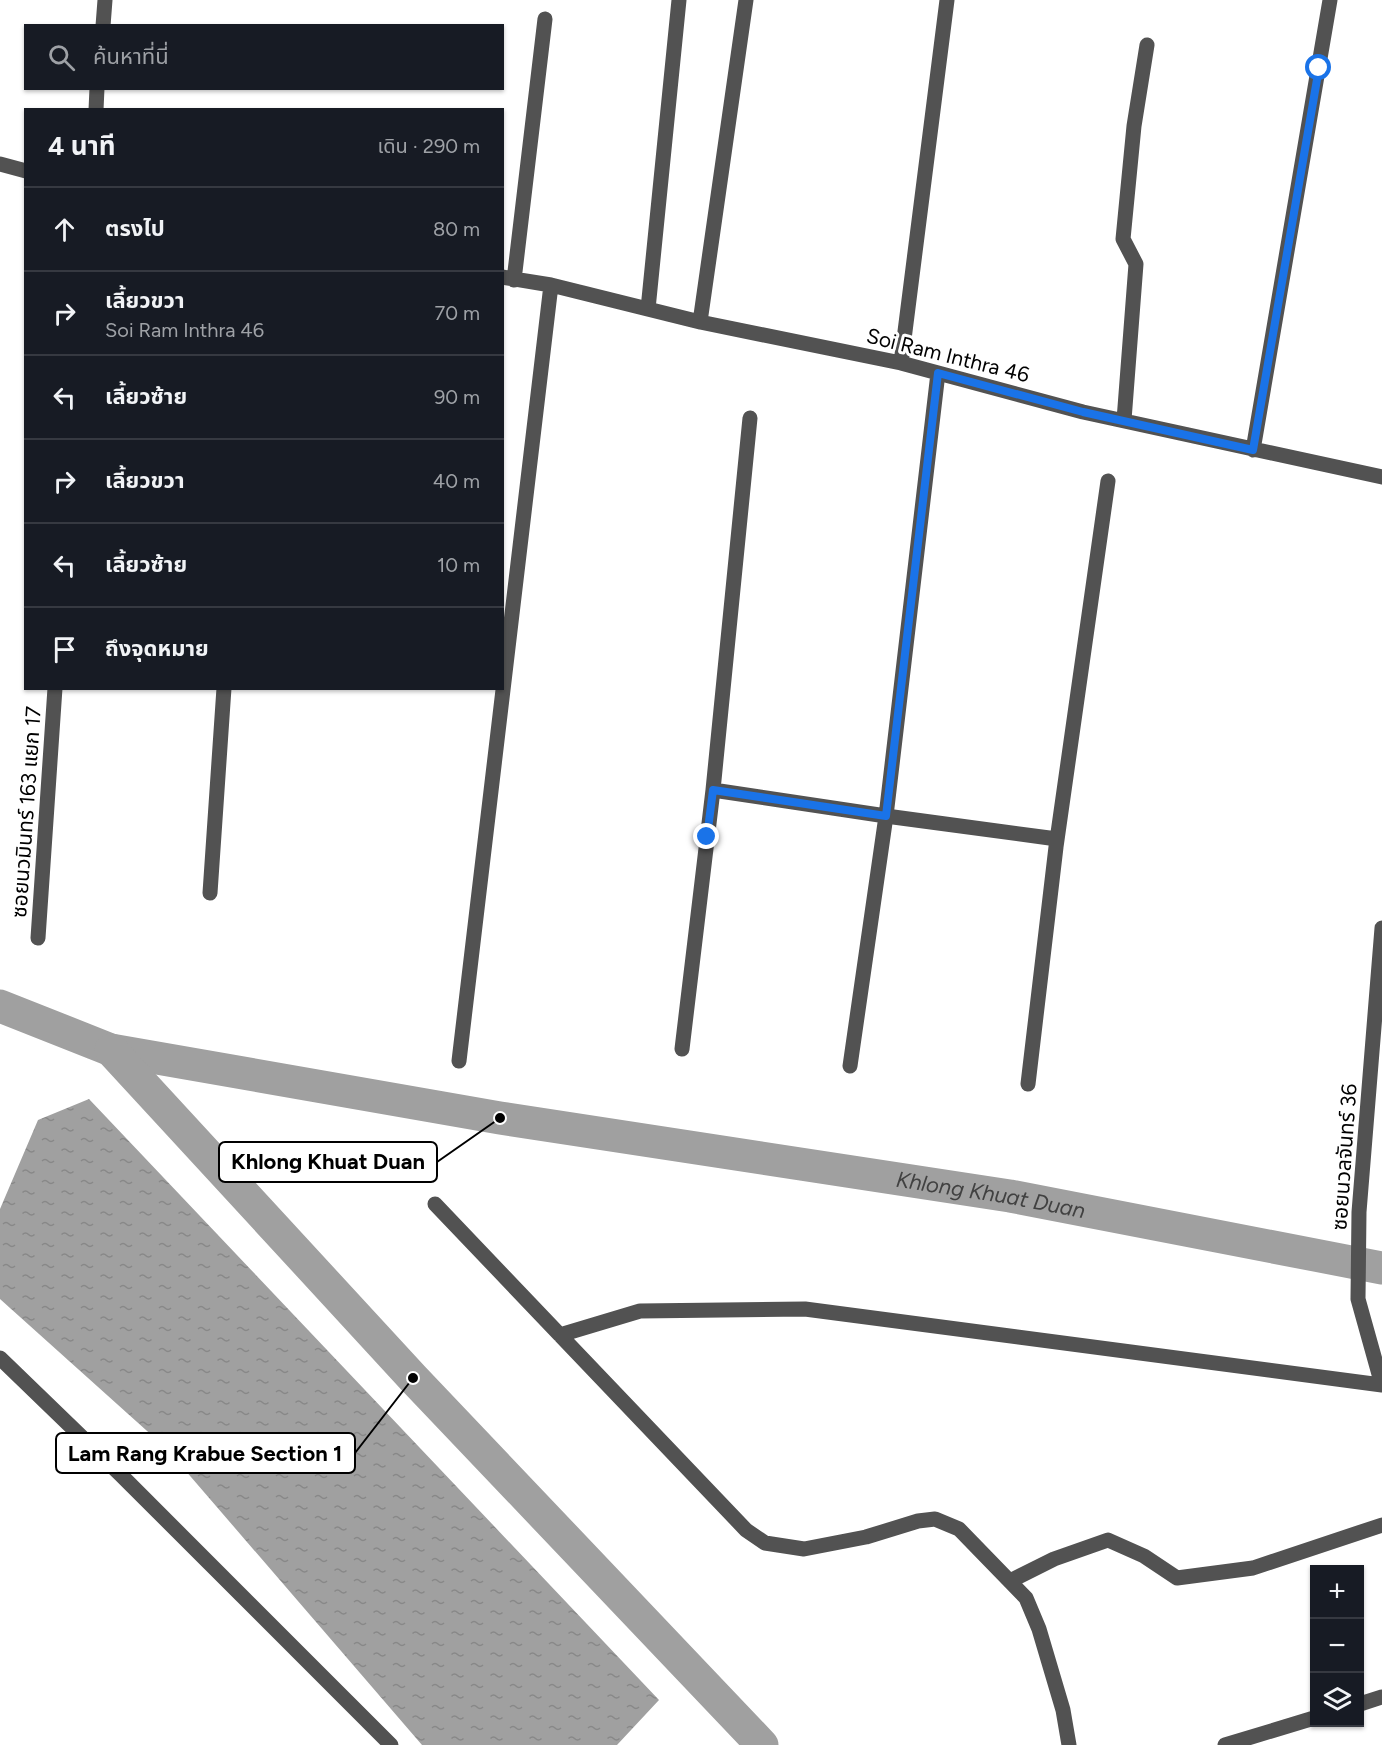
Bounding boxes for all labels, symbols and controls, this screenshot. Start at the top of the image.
search box [24,24,504,90]
icon: search [45,41,78,74]
text: ค้นหาที่นี่ [93,43,169,70]
route start [1305,54,1331,80]
text: 4 นาที [48,130,116,162]
text: เดิน · 290 m [377,134,480,158]
icon: ahead [48,213,81,246]
text: ตรงไป [105,215,165,242]
text: 80 m [433,217,480,241]
text: เลี้ยวขวา [105,287,185,314]
icon: right [48,297,81,330]
text: 70 m [434,301,480,325]
text: Soi Ram Inthra 46 [105,318,264,342]
street label: Soi Ram Inthra 46 [864,323,1032,387]
icon: left [48,381,81,414]
text: เลี้ยวซ้าย [105,383,187,410]
text: 90 m [434,385,480,409]
icon: right [48,465,81,498]
text: เลี้ยวขวา [105,467,185,494]
text: 40 m [433,469,480,493]
icon: left [48,549,81,582]
text: เลี้ยวซ้าย [105,551,187,578]
text: 10 m [437,553,480,577]
icon: arrive [48,633,81,666]
text: ถึงจุดหมาย [105,635,209,662]
street label: ซอยนวมินทร์ 163 แยก 17 [6,705,46,919]
route end [693,823,719,849]
street label: ซอยนวลจันทร์ 36 [1326,1083,1362,1231]
callout: Khlong Khuat Duan [219,1142,437,1182]
text: Khlong Khuat Duan [231,1148,425,1175]
water label: Khlong Khuat Duan [894,1165,1088,1224]
callout: Lam Rang Krabue Section 1 [56,1433,355,1473]
text: Lam Rang Krabue Section 1 [68,1440,342,1467]
map controls [1310,1565,1364,1727]
button: + [1310,1565,1364,1619]
button: − [1310,1619,1364,1673]
button: layers [1310,1673,1364,1727]

